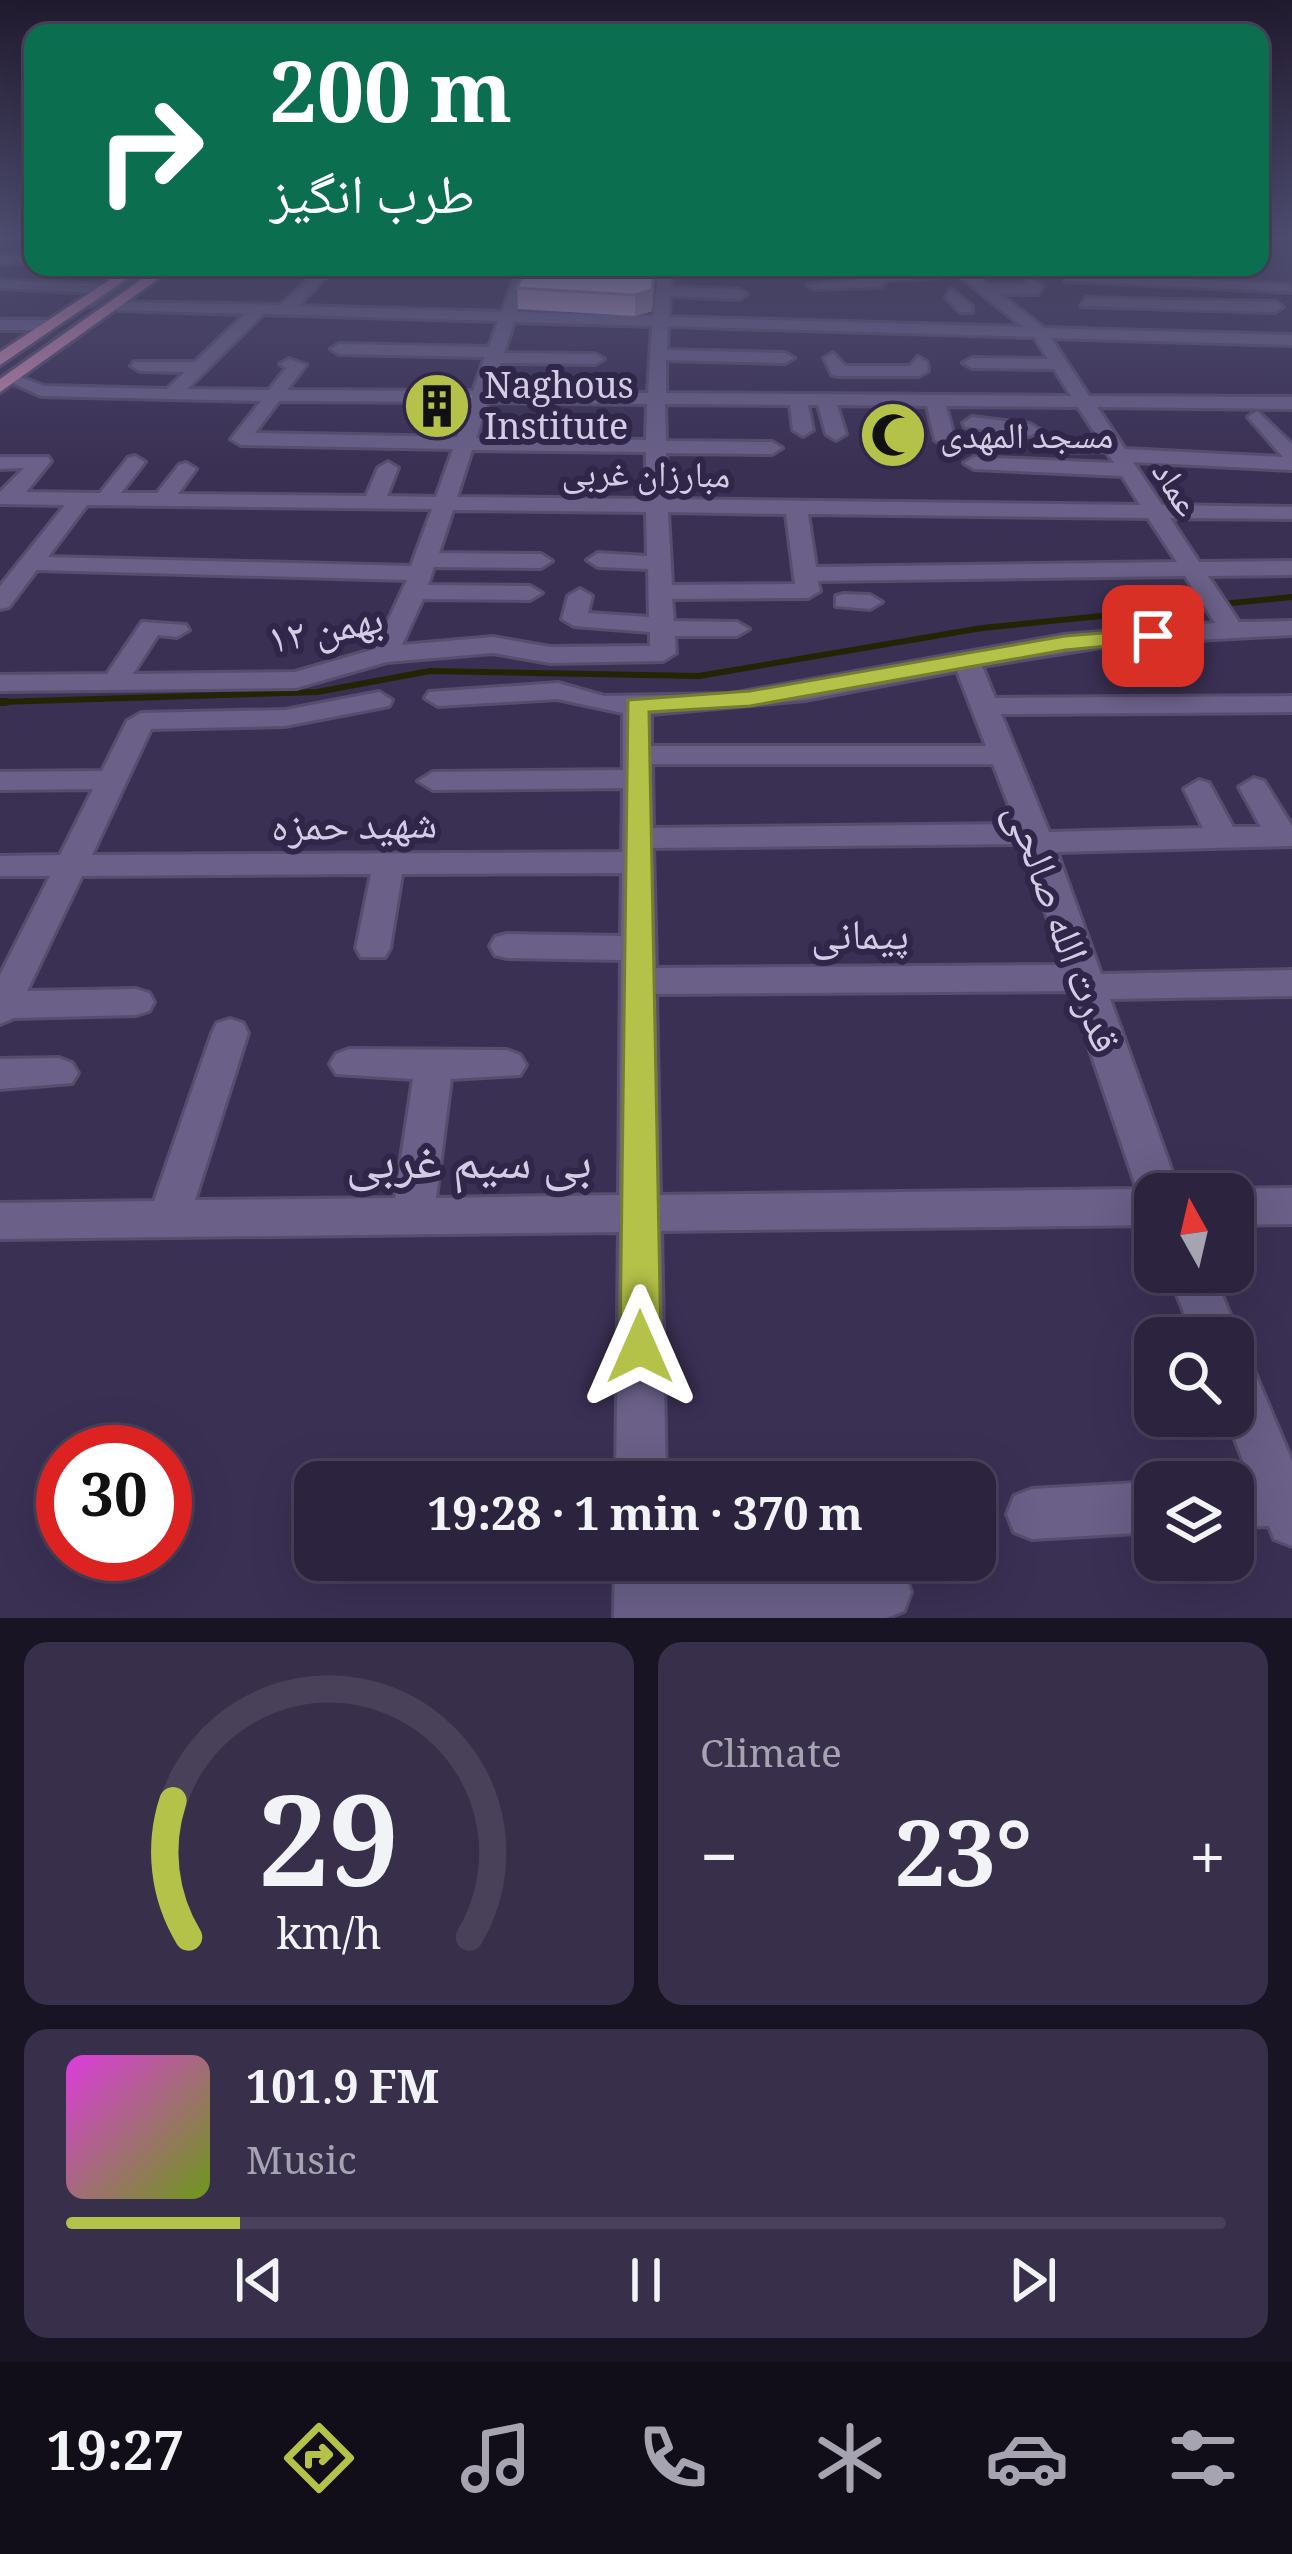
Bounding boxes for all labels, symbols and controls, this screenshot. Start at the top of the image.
text: 200 m [270,32,512,175]
icon: right [72,72,228,228]
text: طرب انگیز [270,155,475,247]
place label: Naghous Institute [484,360,634,462]
building icon: Naghous Institute [402,371,472,441]
mosque icon: مسجد المهدی [858,400,928,470]
place label: مسجد المهدی [940,410,1113,471]
street label: مبارزان غربی [561,447,731,510]
street label: عماد [1131,451,1213,531]
pin [1102,585,1204,687]
street label: ۱۲ بهمن [262,587,390,680]
icon: arrive [1120,603,1186,669]
street label: شهید حمزه [270,793,438,867]
street label: قدرت الله صالحی [980,794,1137,1065]
street label: پیمانی [811,904,909,976]
street label: بی سیم غربی [346,1123,592,1210]
north arrow [1134,1173,1254,1293]
map controls [1134,1173,1254,1581]
position arrow [577,1284,703,1410]
button: search [1134,1317,1254,1437]
speed limit sign: 30 [36,1425,192,1581]
button: layers [1134,1461,1254,1581]
text: 19:28 · 1 min · 370 m [427,1482,863,1559]
text: Climate [700,1725,842,1792]
text: 29 [259,1753,399,1965]
text: 23° [895,1790,1032,1943]
text: − [700,1810,738,1923]
text: + [1189,1810,1226,1923]
text: km/h [276,1902,382,1975]
text: 101.9 FM [246,2055,439,2132]
text: Music [246,2132,357,2199]
icon: previous [226,2247,292,2313]
icon: pause [613,2247,679,2313]
icon: next [1000,2247,1066,2313]
text: 19:27 [46,2412,184,2504]
icon: directions [277,2416,361,2500]
icon: music [454,2416,538,2500]
icon: phone [631,2416,715,2500]
icon: climate [808,2416,892,2500]
icon: car [985,2416,1069,2500]
icon: filters [1161,2416,1245,2500]

